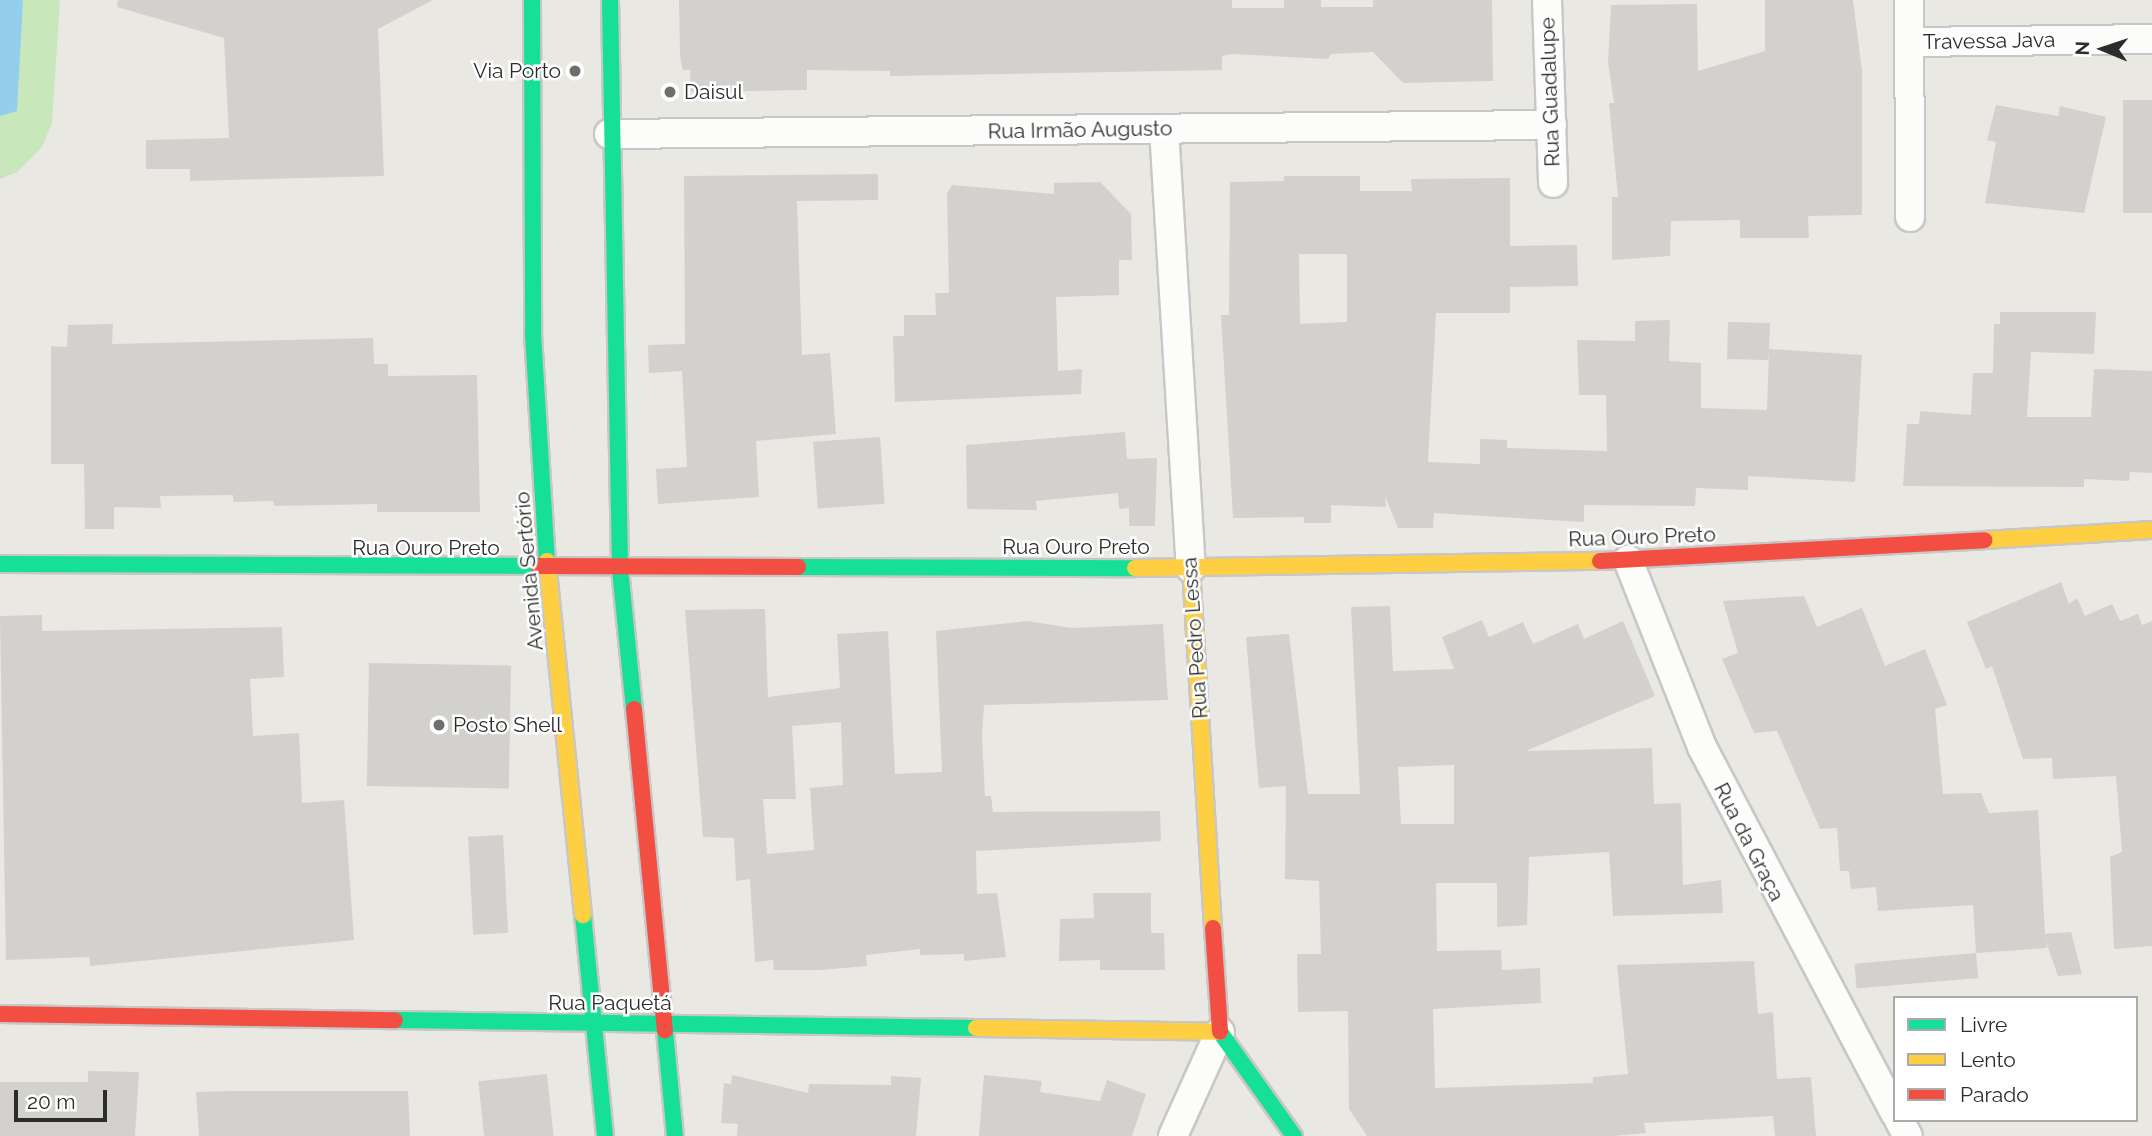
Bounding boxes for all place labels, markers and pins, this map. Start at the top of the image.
place label: Via Porto [473,58,561,84]
marker: Via Porto [567,63,583,79]
place label: Daisul [684,79,743,105]
marker: Daisul [662,84,678,100]
place label: Posto Shell [453,712,562,738]
marker: Posto Shell [431,717,447,733]

